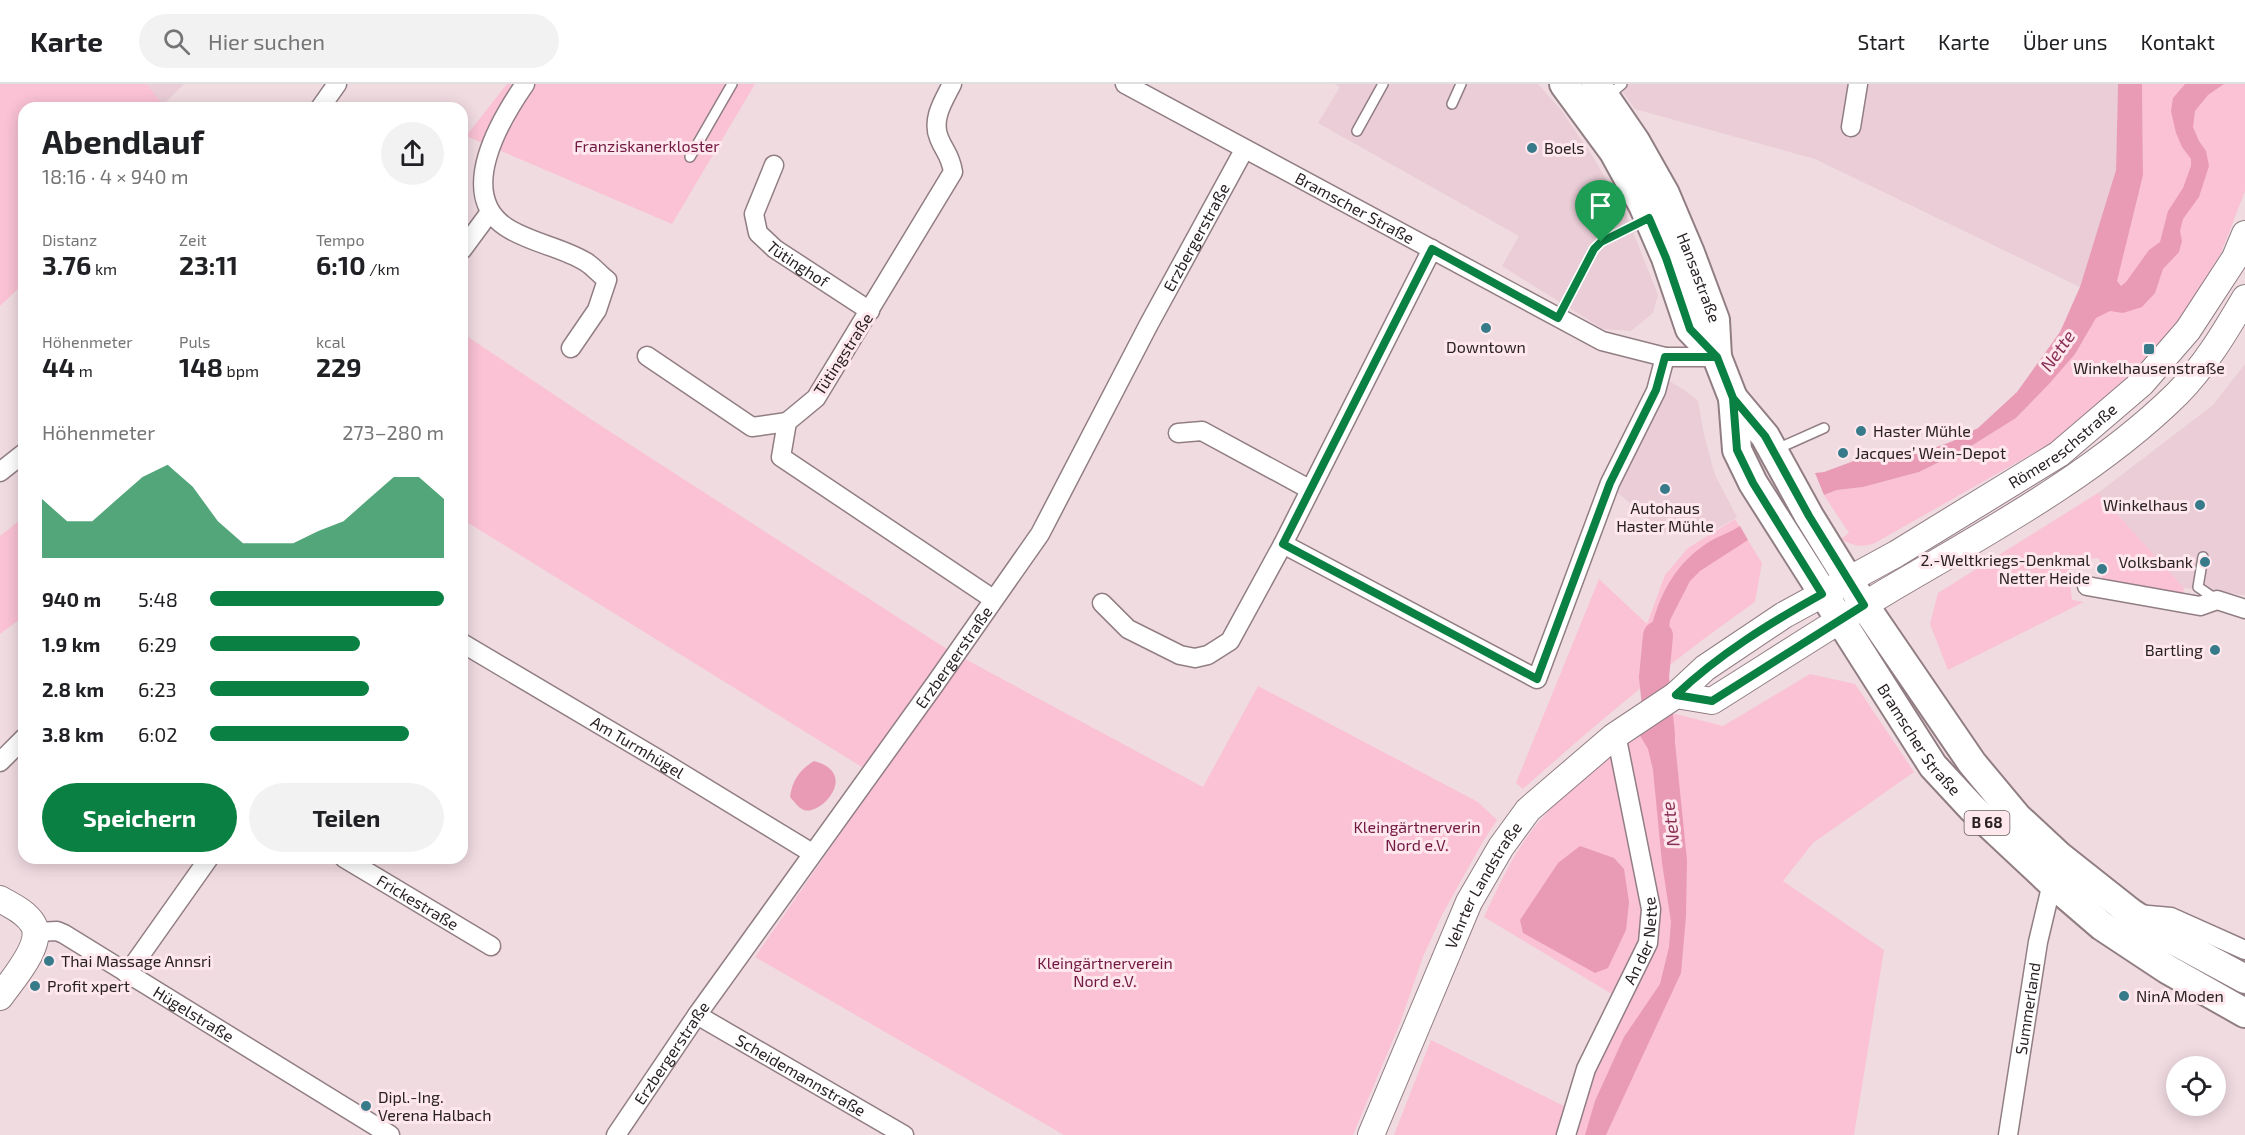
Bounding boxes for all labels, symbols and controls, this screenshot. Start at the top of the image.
search box [139,14,559,68]
text: Karte [30,24,103,58]
icon: search [160,25,193,58]
text: Hier suchen [208,28,325,54]
text: Start [1858,29,1905,54]
text: Karte [1938,29,1990,54]
text: Über uns [2023,29,2108,54]
text: Kontakt [2141,29,2215,54]
text: Abendlauf [42,121,204,161]
button: share [381,122,444,185]
park label: Franziskanerkloster [574,136,720,155]
place label: Boels [1544,138,1584,157]
marker: Boels [1525,141,1539,155]
text: 18:16 · 4 × 940 m [42,164,189,188]
street label: Bramscher Straße [1292,168,1418,247]
street label: Erzbergerstraße [1159,180,1233,294]
pin [1575,180,1626,242]
icon: arrive [1584,189,1617,222]
street label: Hansastraße [1673,229,1725,325]
text: Distanz [42,230,97,249]
text: Zeit [179,230,207,249]
text: Tempo [316,230,364,249]
street label: Tütinghof [763,237,833,291]
text: 3.76 [42,249,91,280]
text: 23:11 [179,249,238,280]
text: 6:10 [316,249,366,280]
text: km [91,259,117,278]
text: /km [366,259,400,278]
street label: Tütingstraße [809,309,876,398]
marker: Downtown [1479,321,1493,335]
water label: Nette [2035,325,2079,375]
text: Höhenmeter [42,332,133,351]
text: Puls [179,332,210,351]
text: kcal [316,332,345,351]
place label: Downtown [1446,337,1526,356]
marker: Winkelhausenstraße [2142,342,2156,356]
text: 44 [42,351,75,382]
text: 148 [179,351,223,382]
text: 229 [316,351,362,382]
place label: Winkelhausenstraße [2073,358,2225,377]
text: m [75,361,93,380]
text: bpm [223,361,259,380]
street label: Römereschstraße [2005,399,2120,492]
text: Höhenmeter [42,420,155,444]
text: 273–280 m [342,420,444,444]
place label: Haster Mühle [1873,421,1971,440]
marker: Haster Mühle [1854,424,1868,438]
place label: Jacques’ Wein-Depot [1855,443,2006,462]
marker: Jacques’ Wein-Depot [1836,446,1850,460]
marker: Autohaus Haster Mühle [1658,482,1672,496]
place label: Winkelhaus [2103,495,2188,514]
place label: Autohaus Haster Mühle [1616,498,1714,535]
marker: Winkelhaus [2193,498,2207,512]
place label: 2.-Weltkriegs-Denkmal Netter Heide [1921,550,2090,587]
place label: Volksbank [2118,552,2193,571]
marker: Volksbank [2198,555,2212,569]
marker: 2.-Weltkriegs-Denkmal Netter Heide [2095,562,2109,576]
text: 940 m [42,587,101,611]
text: 5:48 [138,587,178,611]
street label: Erzbergerstraße [911,602,996,712]
text: 1.9 km [42,632,100,656]
text: 6:29 [138,632,177,656]
place label: Bartling [2145,640,2203,659]
marker: Bartling [2208,643,2222,657]
text: 2.8 km [42,677,104,701]
text: 6:23 [138,677,177,701]
street label: Bramscher Straße [1874,680,1965,799]
street label: Am Turmhügel [588,712,688,782]
text: 3.8 km [42,722,104,746]
text: 6:02 [138,722,177,746]
button: Speichern [42,783,237,852]
button: Teilen [249,783,444,852]
water label: Nette [1656,800,1684,848]
road number: B 68 [1964,811,2010,835]
park label: Kleingärtnerverin Nord e.V. [1353,817,1481,854]
street label: Vehrter Landstraße [1440,818,1525,951]
street label: Frickestraße [374,870,462,934]
street label: An der Nette [1619,896,1660,987]
place label: Thai Massage Annsri [61,951,211,970]
park label: Kleingärtnerverein Nord e.V. [1037,953,1173,990]
marker: Thai Massage Annsri [42,954,56,968]
street label: Summerland [2011,961,2044,1056]
place label: Profit xpert [47,976,130,995]
marker: Profit xpert [28,979,42,993]
street label: Hügelstraße [150,982,238,1045]
place label: NinA Moden [2136,986,2224,1005]
marker: NinA Moden [2117,989,2131,1003]
street label: Erzbergerstraße [629,997,713,1108]
street label: Scheidemannstraße [733,1030,869,1120]
map controls [2166,1056,2226,1116]
button: locate [2166,1056,2226,1116]
place label: Dipl.-Ing. Verena Halbach [378,1087,491,1124]
marker: Dipl.-Ing. Verena Halbach [359,1099,373,1113]

